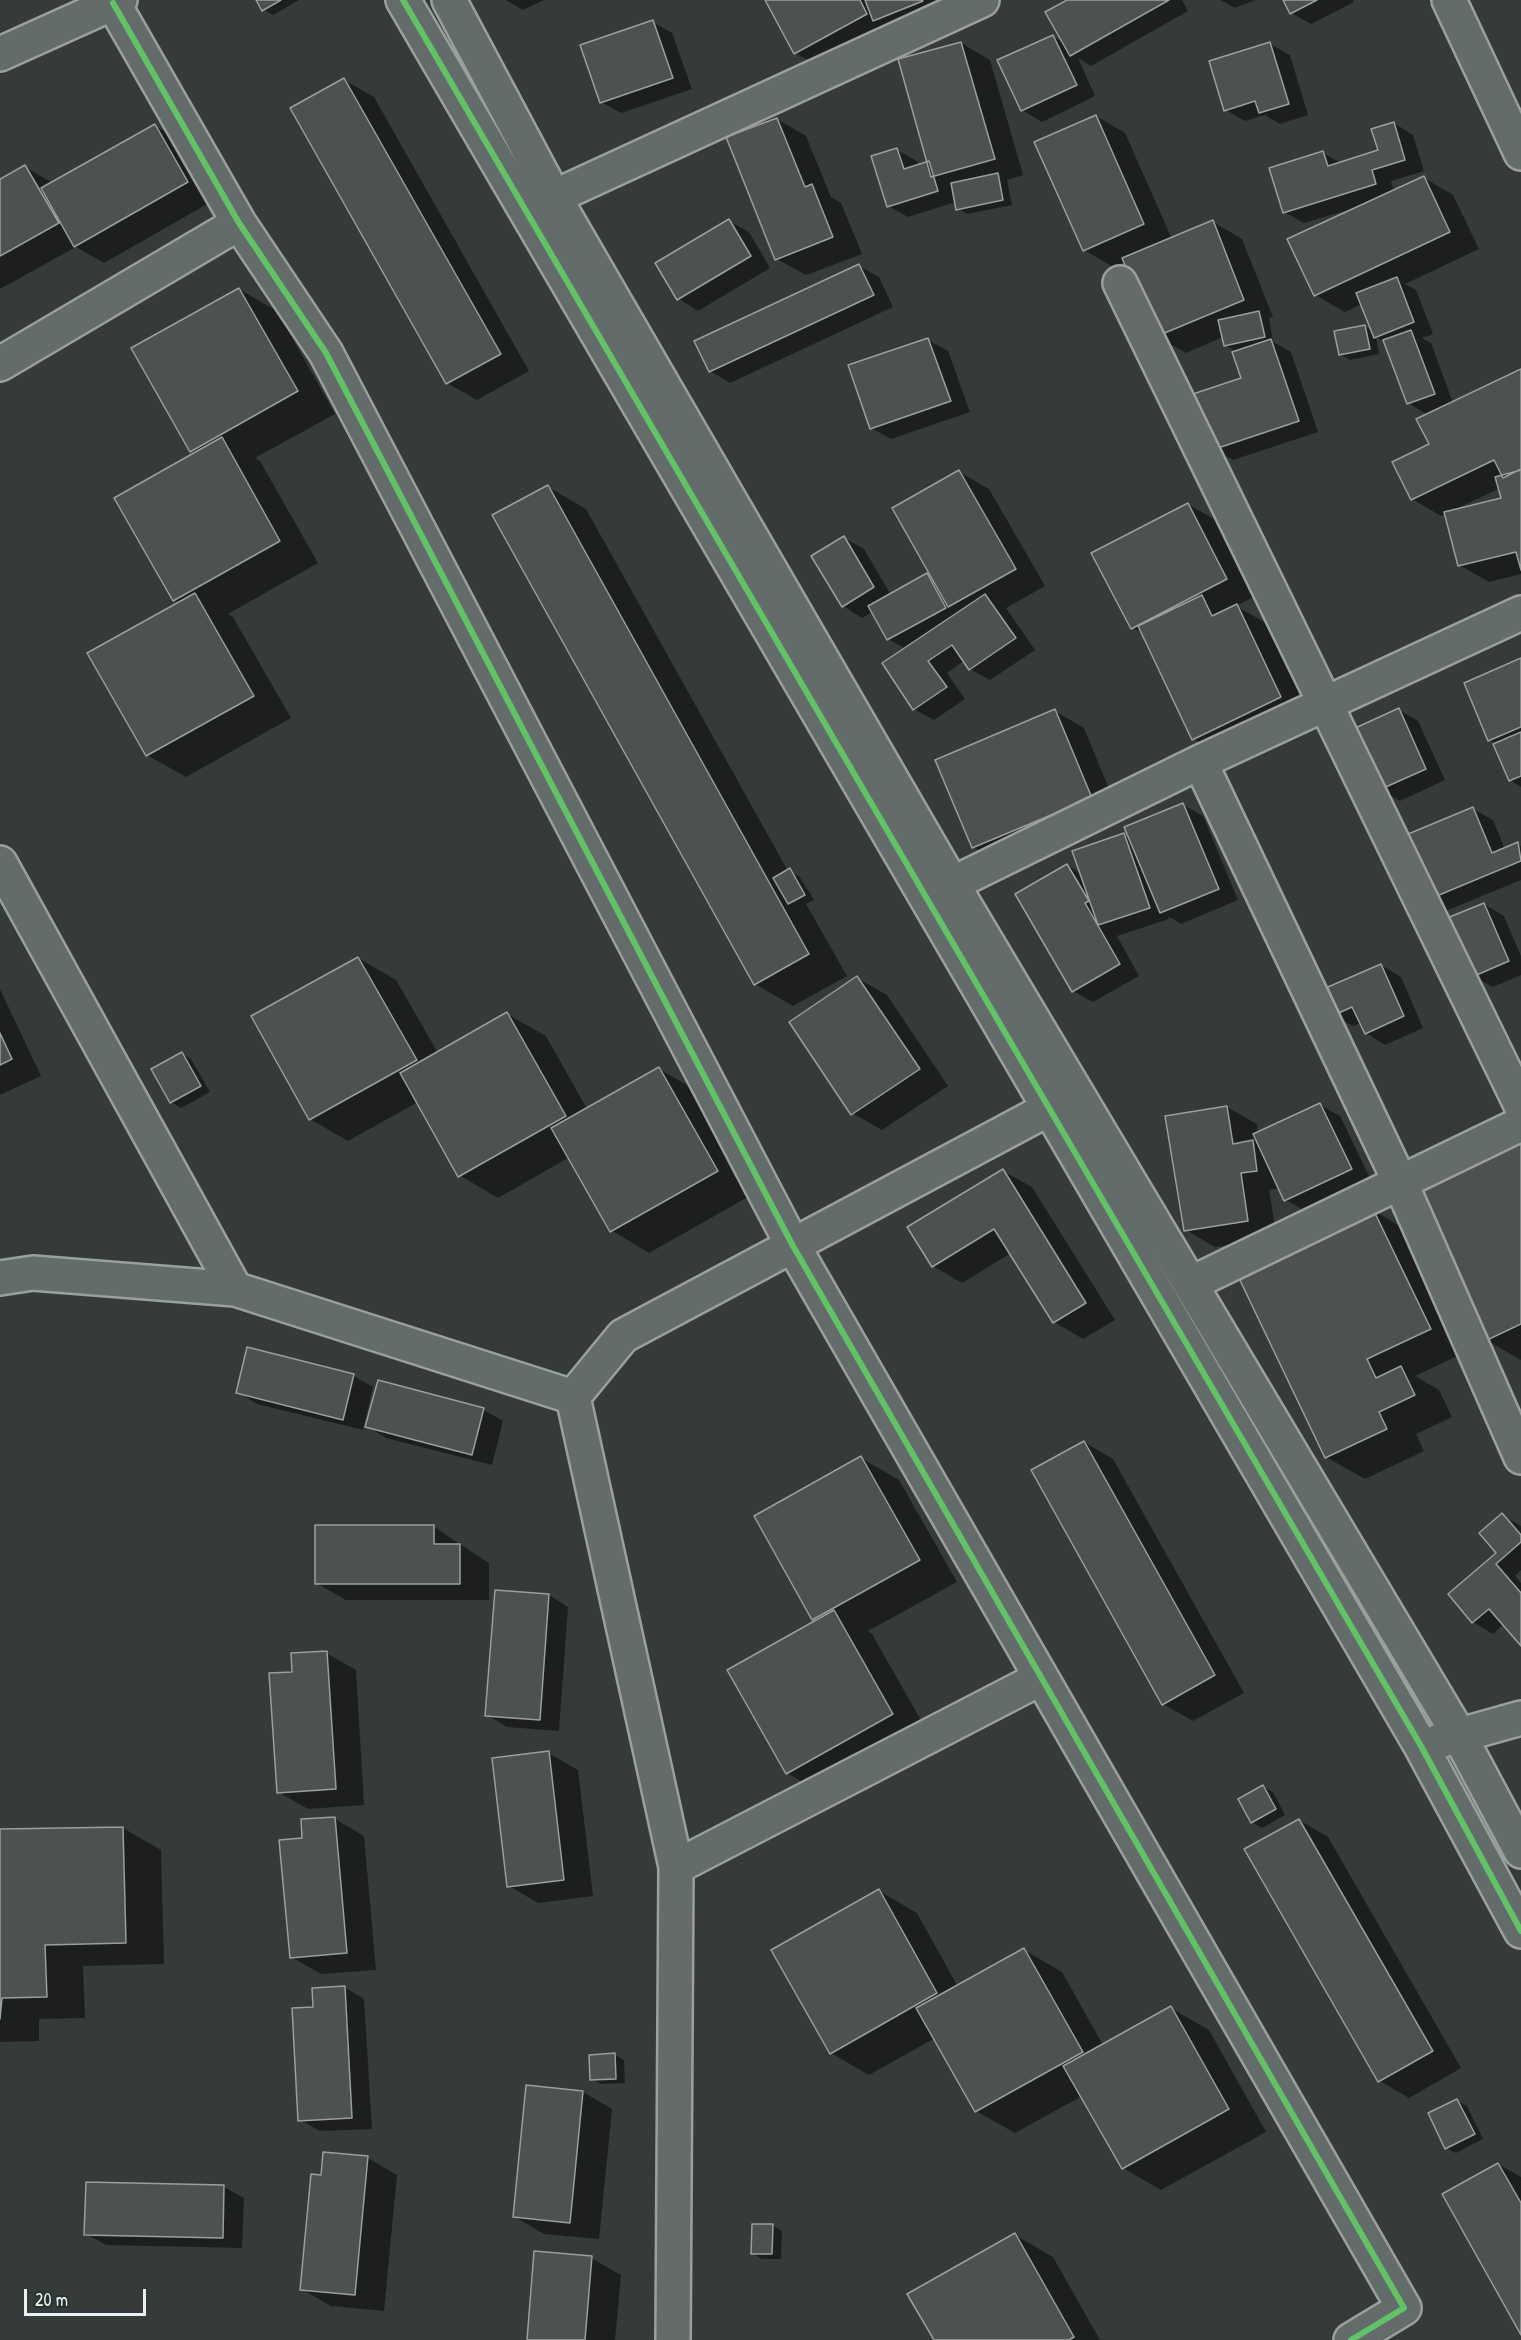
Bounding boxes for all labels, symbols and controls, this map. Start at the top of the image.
scale bar [27,2277,148,2315]
text: 20 m [35,2287,68,2312]

